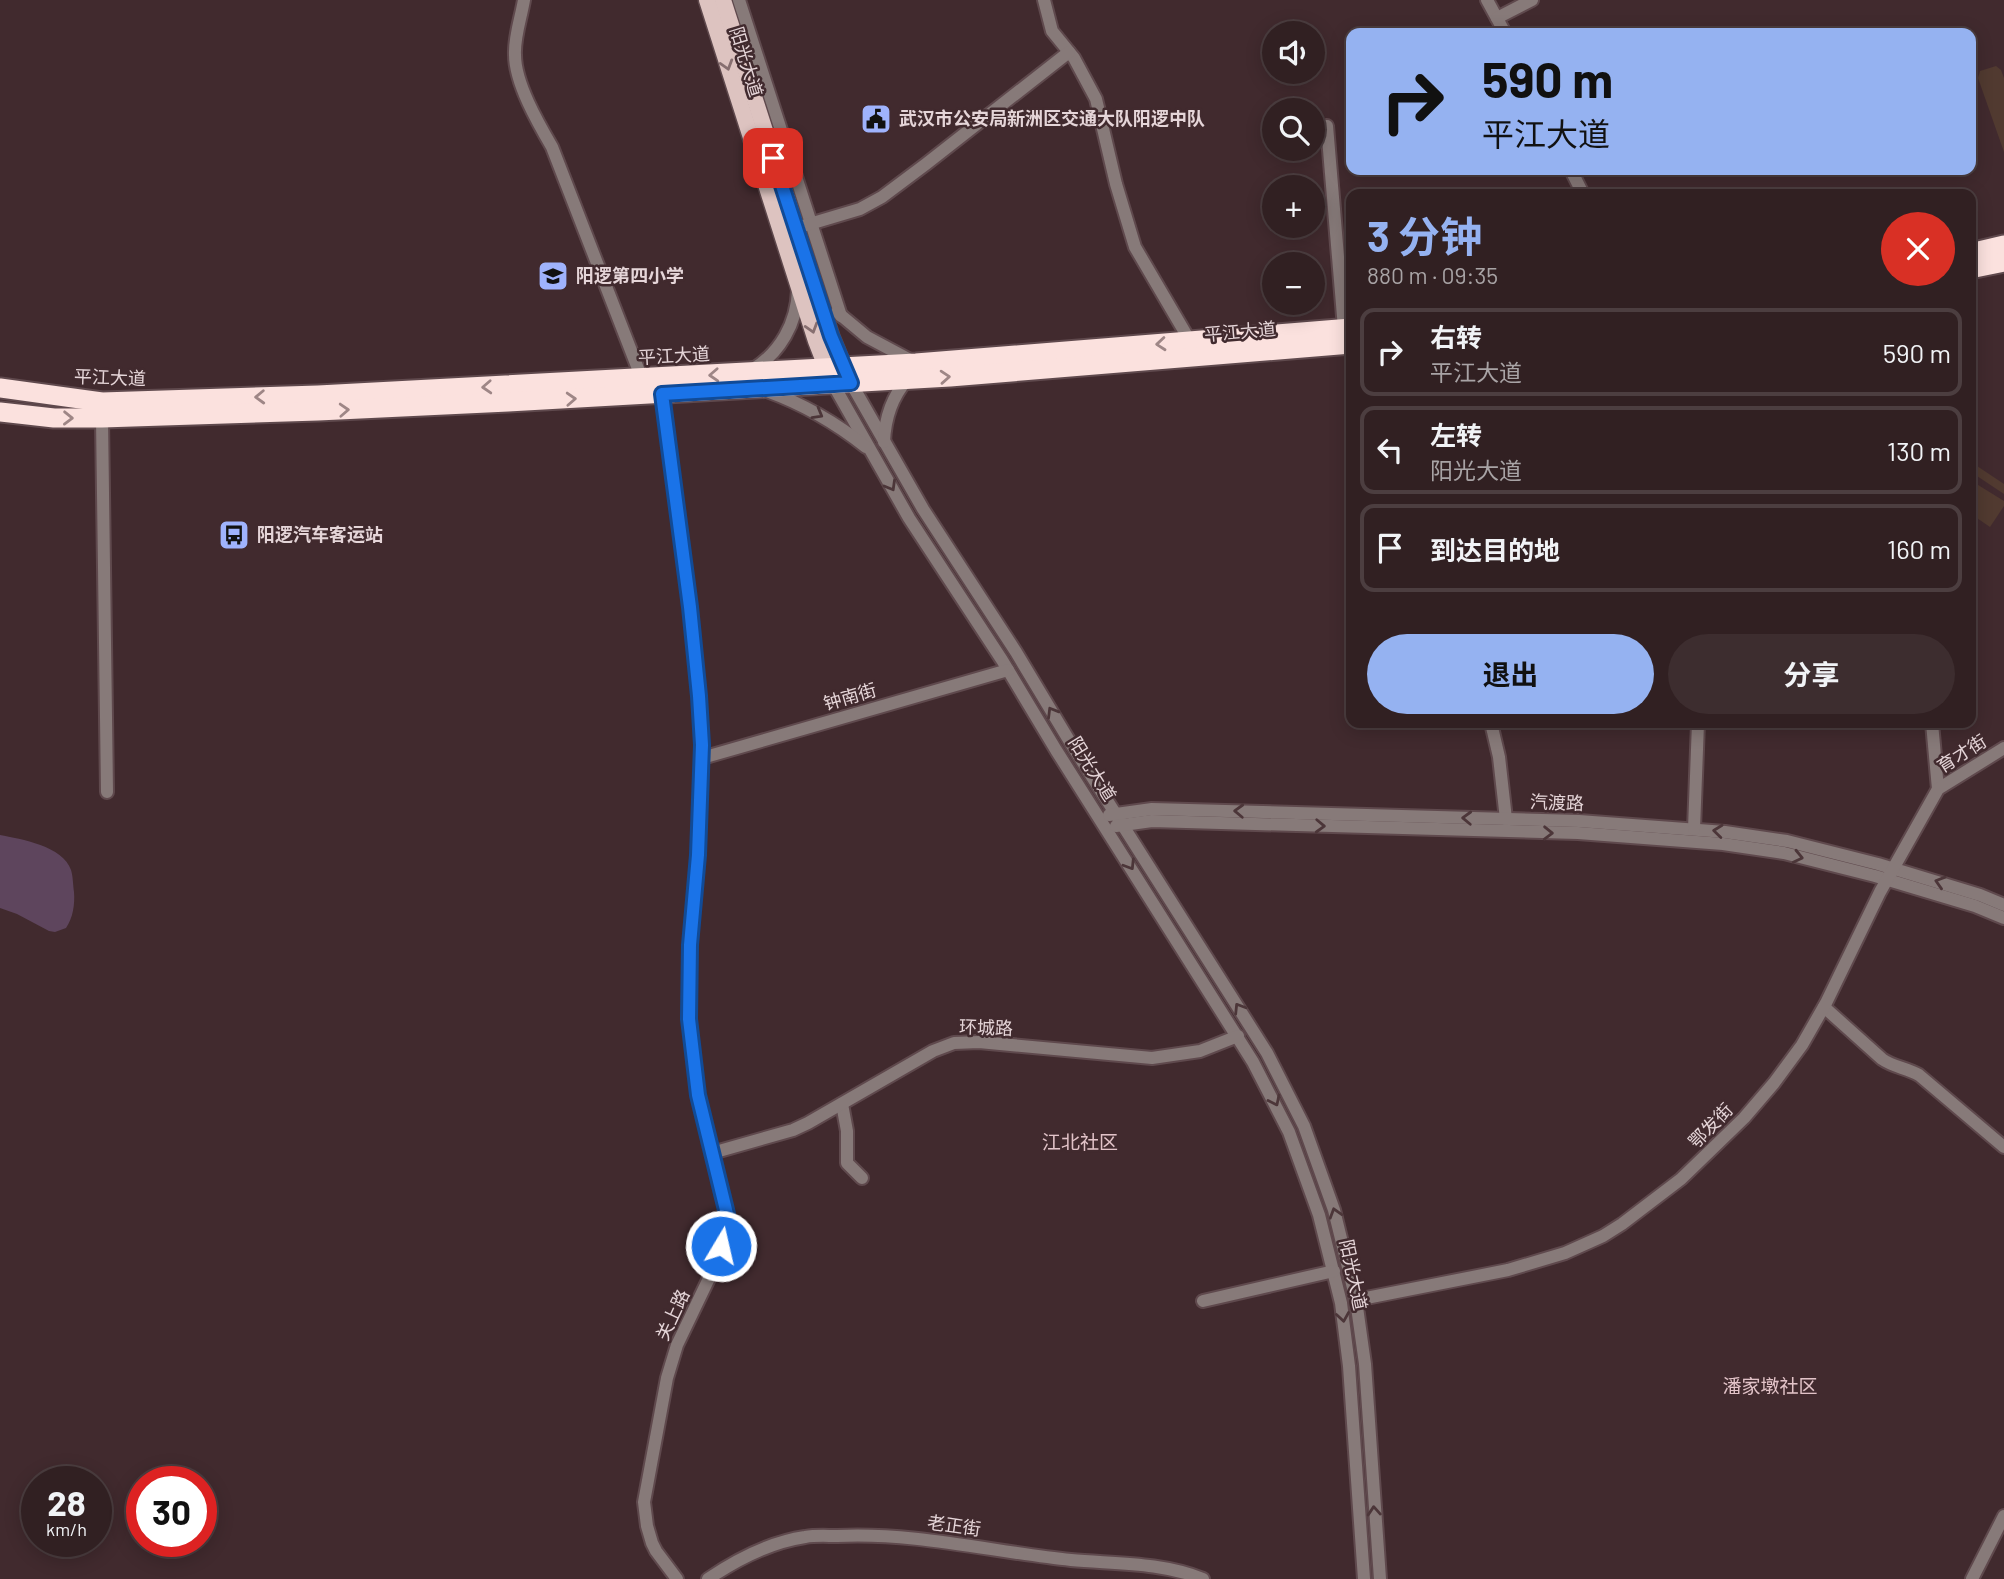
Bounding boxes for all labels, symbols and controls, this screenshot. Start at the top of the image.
map controls [1262,21,1325,315]
button: sound [1262,21,1325,84]
street label: 阳光大道 [726,24,768,99]
text: 590 m [1482,49,1613,108]
icon: right [1367,56,1458,147]
one-way arrow [719,58,733,71]
button: search [1262,98,1325,161]
public building icon: 武汉市公安局新洲区交通大队阳逻中队 [859,102,893,136]
place label: 武汉市公安局新洲区交通大队阳逻中队 [899,107,1205,129]
text: 平江大道 [1482,114,1610,152]
pin [743,128,803,188]
icon: arrive [754,139,792,177]
button: + [1262,175,1325,238]
text: 3 分钟 [1367,210,1482,260]
button: close [1881,212,1955,286]
button: − [1262,252,1325,315]
school or university icon: 阳逻第四小学 [536,259,570,293]
text: 880 m · 09:35 [1367,261,1498,289]
place label: 阳逻第四小学 [576,264,684,286]
street label: 平江大道 [1203,317,1277,345]
text: 右转 [1430,321,1482,352]
one-way arrow [803,322,818,334]
icon: right [1371,333,1409,371]
one-way arrow [1155,336,1167,351]
text: 590 m [1883,337,1951,368]
street label: 平江大道 [637,342,710,368]
text: 平江大道 [1430,358,1522,386]
street label: 平江大道 [74,365,146,389]
one-way arrow [708,367,719,382]
one-way arrow [940,370,951,385]
one-way arrow [481,380,492,395]
one-way arrow [254,390,265,405]
one-way arrow [566,391,577,406]
one-way arrow [339,403,350,418]
one-way arrow [811,406,824,419]
one-way arrow [63,411,74,426]
text: 左转 [1430,419,1482,450]
icon: left [1371,431,1409,469]
text: 130 m [1887,435,1951,466]
text: 阳光大道 [1430,456,1522,484]
one-way arrow [883,479,896,492]
bus stop icon: 阳逻汽车客运站 [217,518,251,552]
place label: 阳逻汽车客运站 [257,523,383,545]
icon: arrive [1371,529,1409,567]
text: 160 m [1887,533,1951,564]
text: 到达目的地 [1430,534,1560,565]
button: 退出 [1367,634,1654,714]
button: 分享 [1668,634,1955,714]
street label: 钟南街 [821,678,879,714]
one-way arrow [1048,707,1061,720]
street label: 育才街 [1933,730,1990,777]
street label: 阳光大道 [1064,732,1121,805]
street label: 汽渡路 [1530,790,1584,814]
one-way arrow [1234,804,1245,819]
one-way arrow [1461,811,1472,826]
one-way arrow [1315,819,1326,834]
one-way arrow [1712,824,1723,839]
one-way arrow [1543,825,1554,840]
one-way arrow [1792,848,1804,863]
one-way arrow [1121,858,1134,871]
one-way arrow [1934,876,1946,891]
one-way arrow [1235,1003,1248,1016]
street label: 环城路 [959,1015,1013,1039]
one-way arrow [1266,1094,1280,1106]
street label: 鄂发街 [1684,1098,1737,1152]
district label: 江北社区 [1042,1130,1118,1153]
one-way arrow [1329,1208,1344,1220]
position arrow [684,1209,758,1283]
street label: 阳光大道 [1336,1237,1372,1312]
street label: 关上路 [651,1285,693,1344]
one-way arrow [1335,1311,1350,1323]
district label: 潘家墩社区 [1722,1374,1818,1397]
speed limit sign: 30 [126,1466,217,1557]
text: 28 [47,1481,86,1523]
one-way arrow [1367,1505,1382,1516]
street label: 老正街 [926,1510,982,1540]
text: km/h [46,1518,87,1540]

